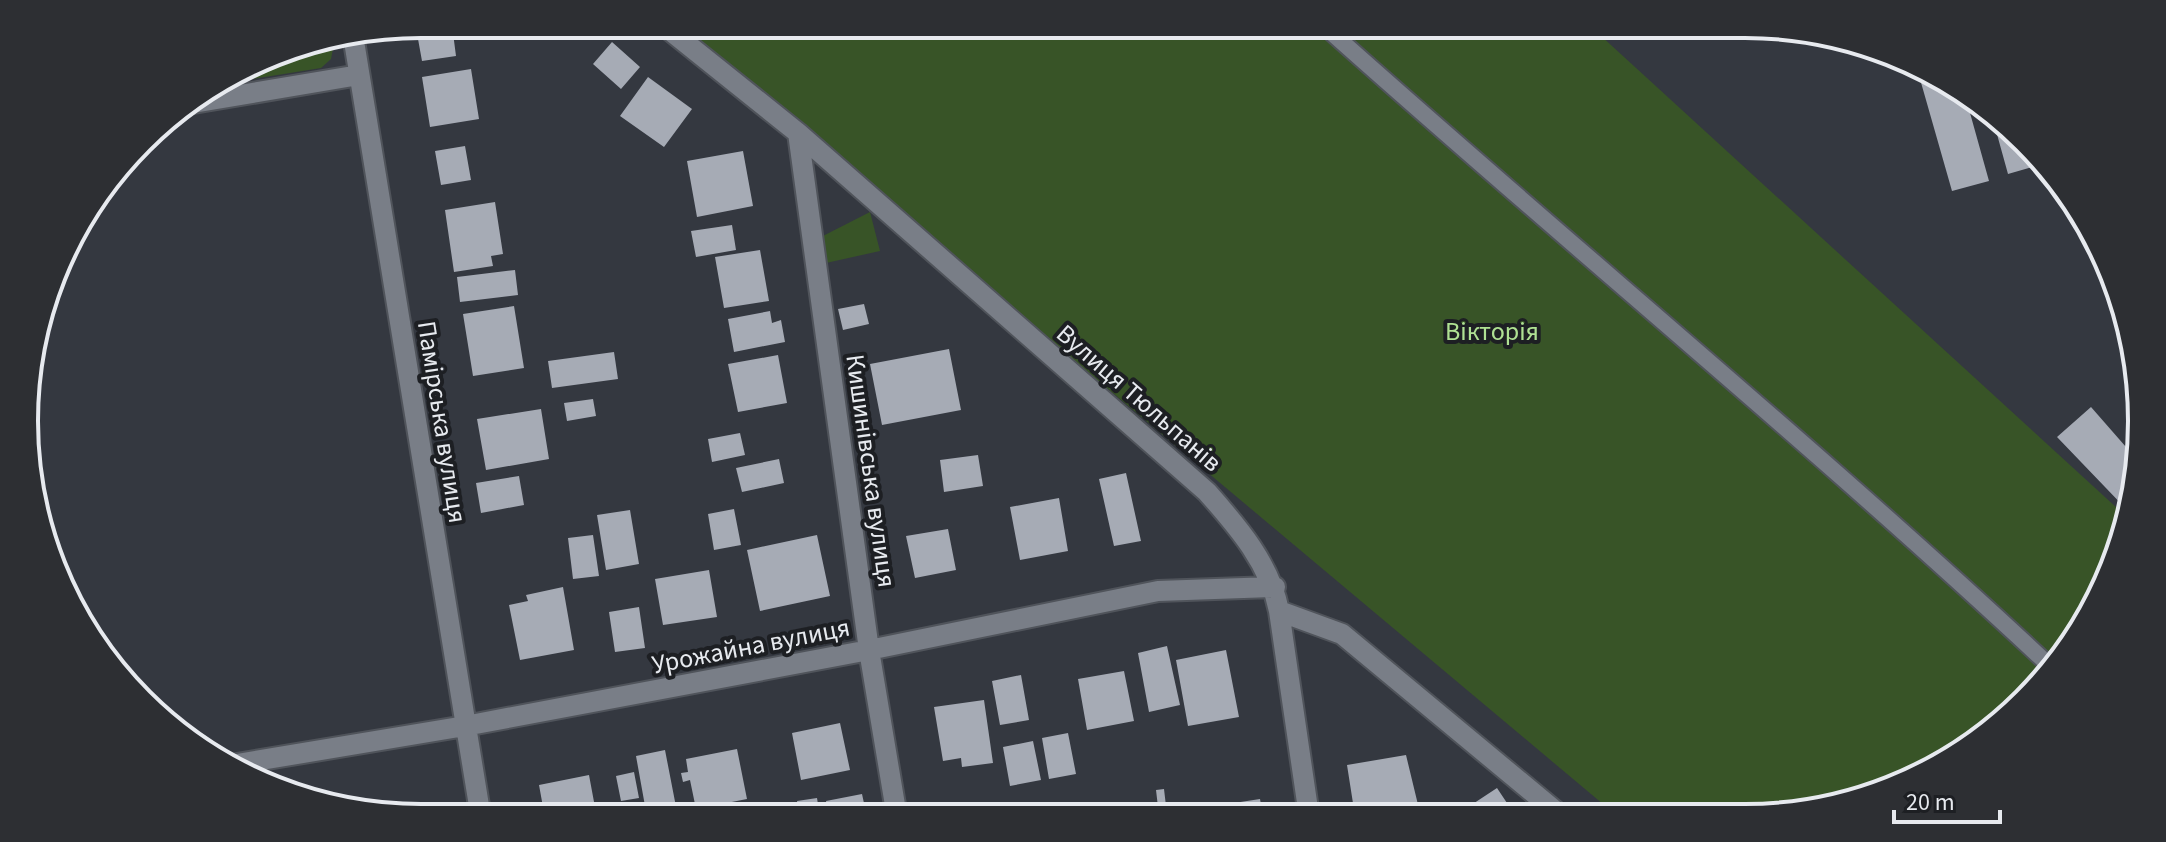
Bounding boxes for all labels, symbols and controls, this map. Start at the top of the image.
park label: Вікторія [1445,313,1539,350]
street label: Вулиця Тюльпанів [1048,316,1230,480]
street label: Памірська вулиця [408,318,476,526]
street label: Кишинівська вулиця [836,352,906,590]
street label: Урожайна вулиця [649,609,853,683]
scale bar [1894,774,2000,824]
text: 20 m [1906,785,1955,820]

